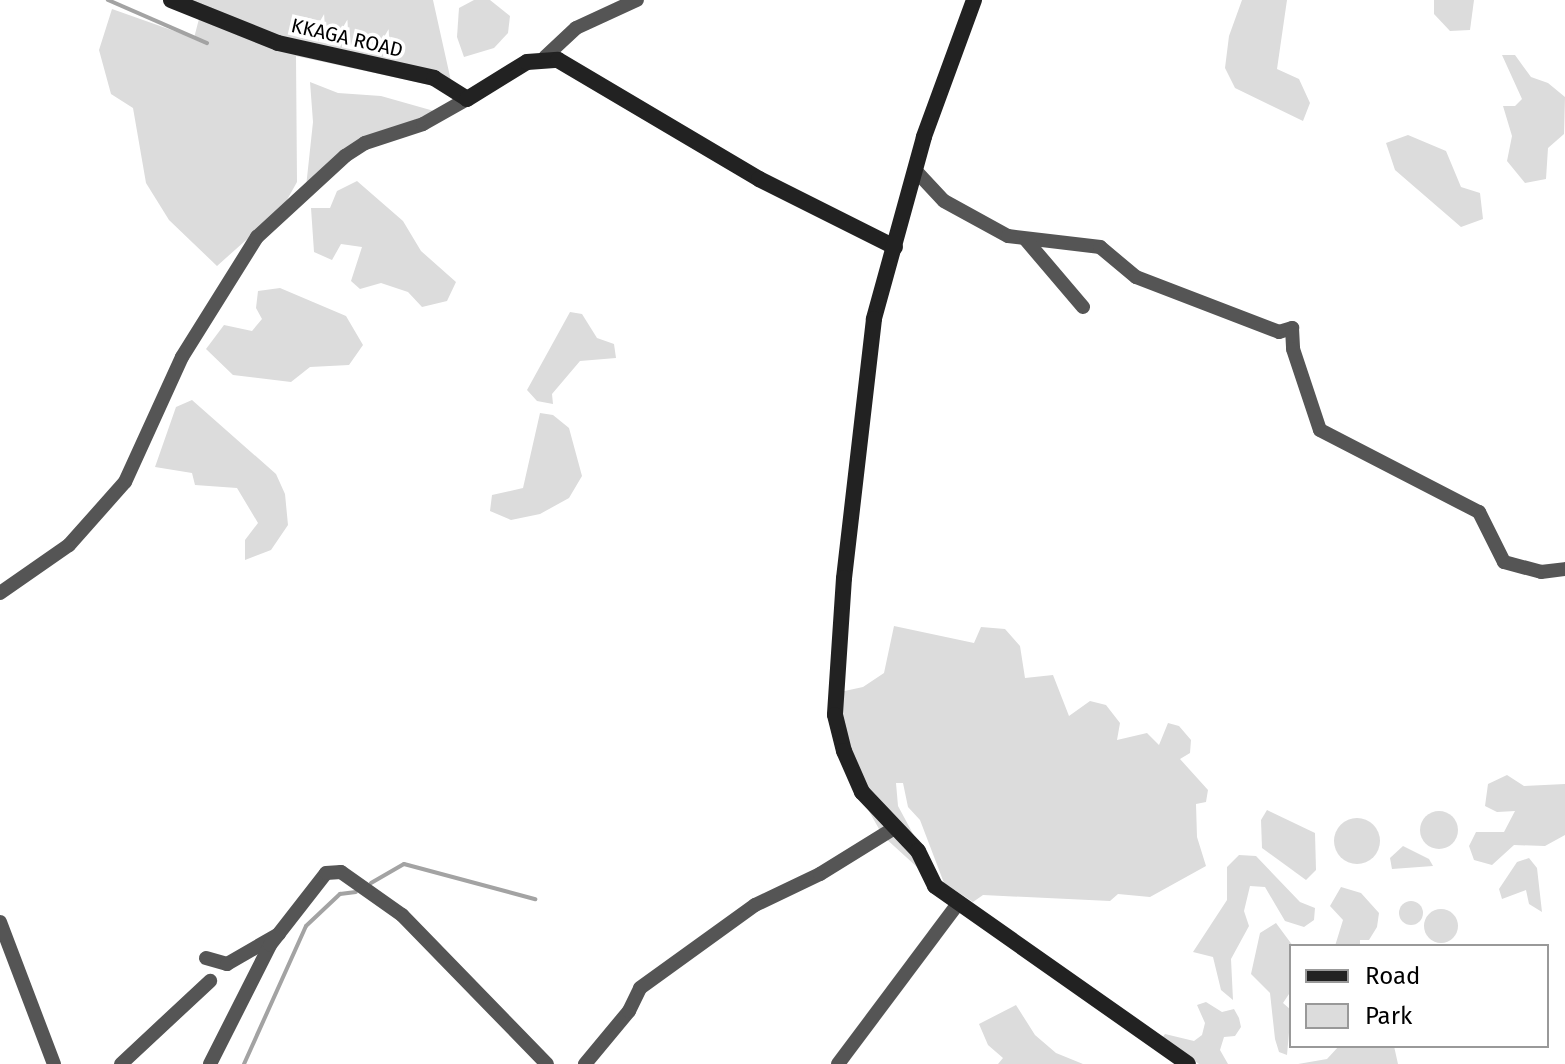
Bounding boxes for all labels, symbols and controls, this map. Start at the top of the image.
street label: KKAGA ROAD [289,13,405,63]
legend [1289,944,1549,1048]
text: Road [1365,962,1420,990]
text: Park [1365,1002,1412,1030]

